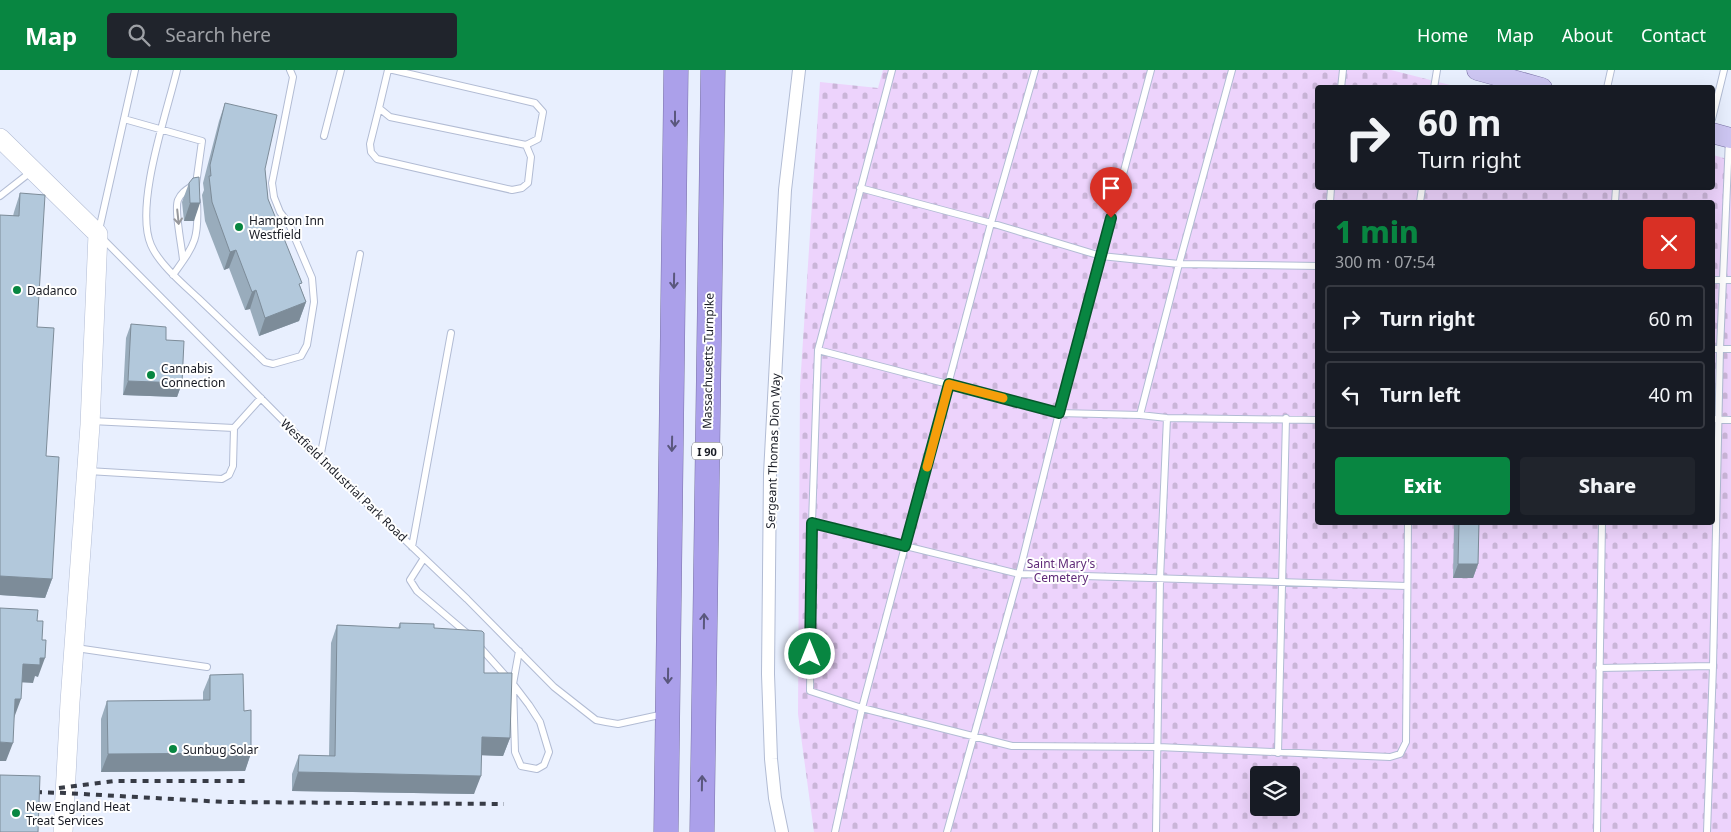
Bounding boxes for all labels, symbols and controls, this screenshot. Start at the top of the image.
search box [107,13,457,58]
text: Map [25,19,77,52]
icon: search [125,21,153,49]
text: Search here [165,22,271,48]
text: Home [1417,23,1468,47]
text: Map [1496,23,1534,47]
text: About [1562,23,1613,47]
text: Contact [1641,23,1706,47]
text: 60 m [1418,99,1501,146]
icon: right [1335,105,1400,170]
one-way arrow [671,110,680,126]
text: Turn right [1418,144,1521,174]
pin [1090,167,1132,218]
icon: arrive [1097,174,1125,202]
one-way arrow [173,208,183,224]
text: 1 min [1335,211,1419,252]
place label: Hampton Inn Westfield [249,212,324,243]
button: close [1643,217,1695,269]
marker: Hampton Inn Westfield [233,221,245,233]
text: 300 m · 07:54 [1335,251,1435,273]
one-way arrow [669,272,679,289]
place label: Dadanco [27,282,77,299]
marker: Dadanco [11,284,23,296]
street label: Massachusetts Turnpike [698,293,718,429]
icon: right [1337,305,1365,333]
text: Turn right [1380,306,1475,332]
text: 60 m [1649,306,1693,332]
place label: Cannabis Connection [161,360,225,391]
marker: Cannabis Connection [145,369,157,381]
street label: Sergeant Thomas Dion Way [762,372,784,529]
icon: left [1337,381,1365,409]
text: Turn left [1380,382,1461,408]
text: 40 m [1649,382,1693,408]
street label: Westfield Industrial Park Road [277,415,411,545]
one-way arrow [667,435,676,451]
road number: I 90 [692,442,722,460]
button: Exit [1335,457,1510,515]
button: Share [1520,457,1695,515]
park label: Saint Mary's Cemetery [1027,555,1096,586]
one-way arrow [699,613,709,630]
position arrow [783,627,835,679]
one-way arrow [663,668,673,684]
place label: Sunbug Solar [183,741,258,758]
marker: Sunbug Solar [167,743,179,755]
map controls [1250,766,1300,816]
button: layers [1250,766,1300,816]
one-way arrow [697,776,707,792]
place label: New England Heat Treat Services [26,798,131,829]
marker: New England Heat Treat Services [10,807,22,819]

